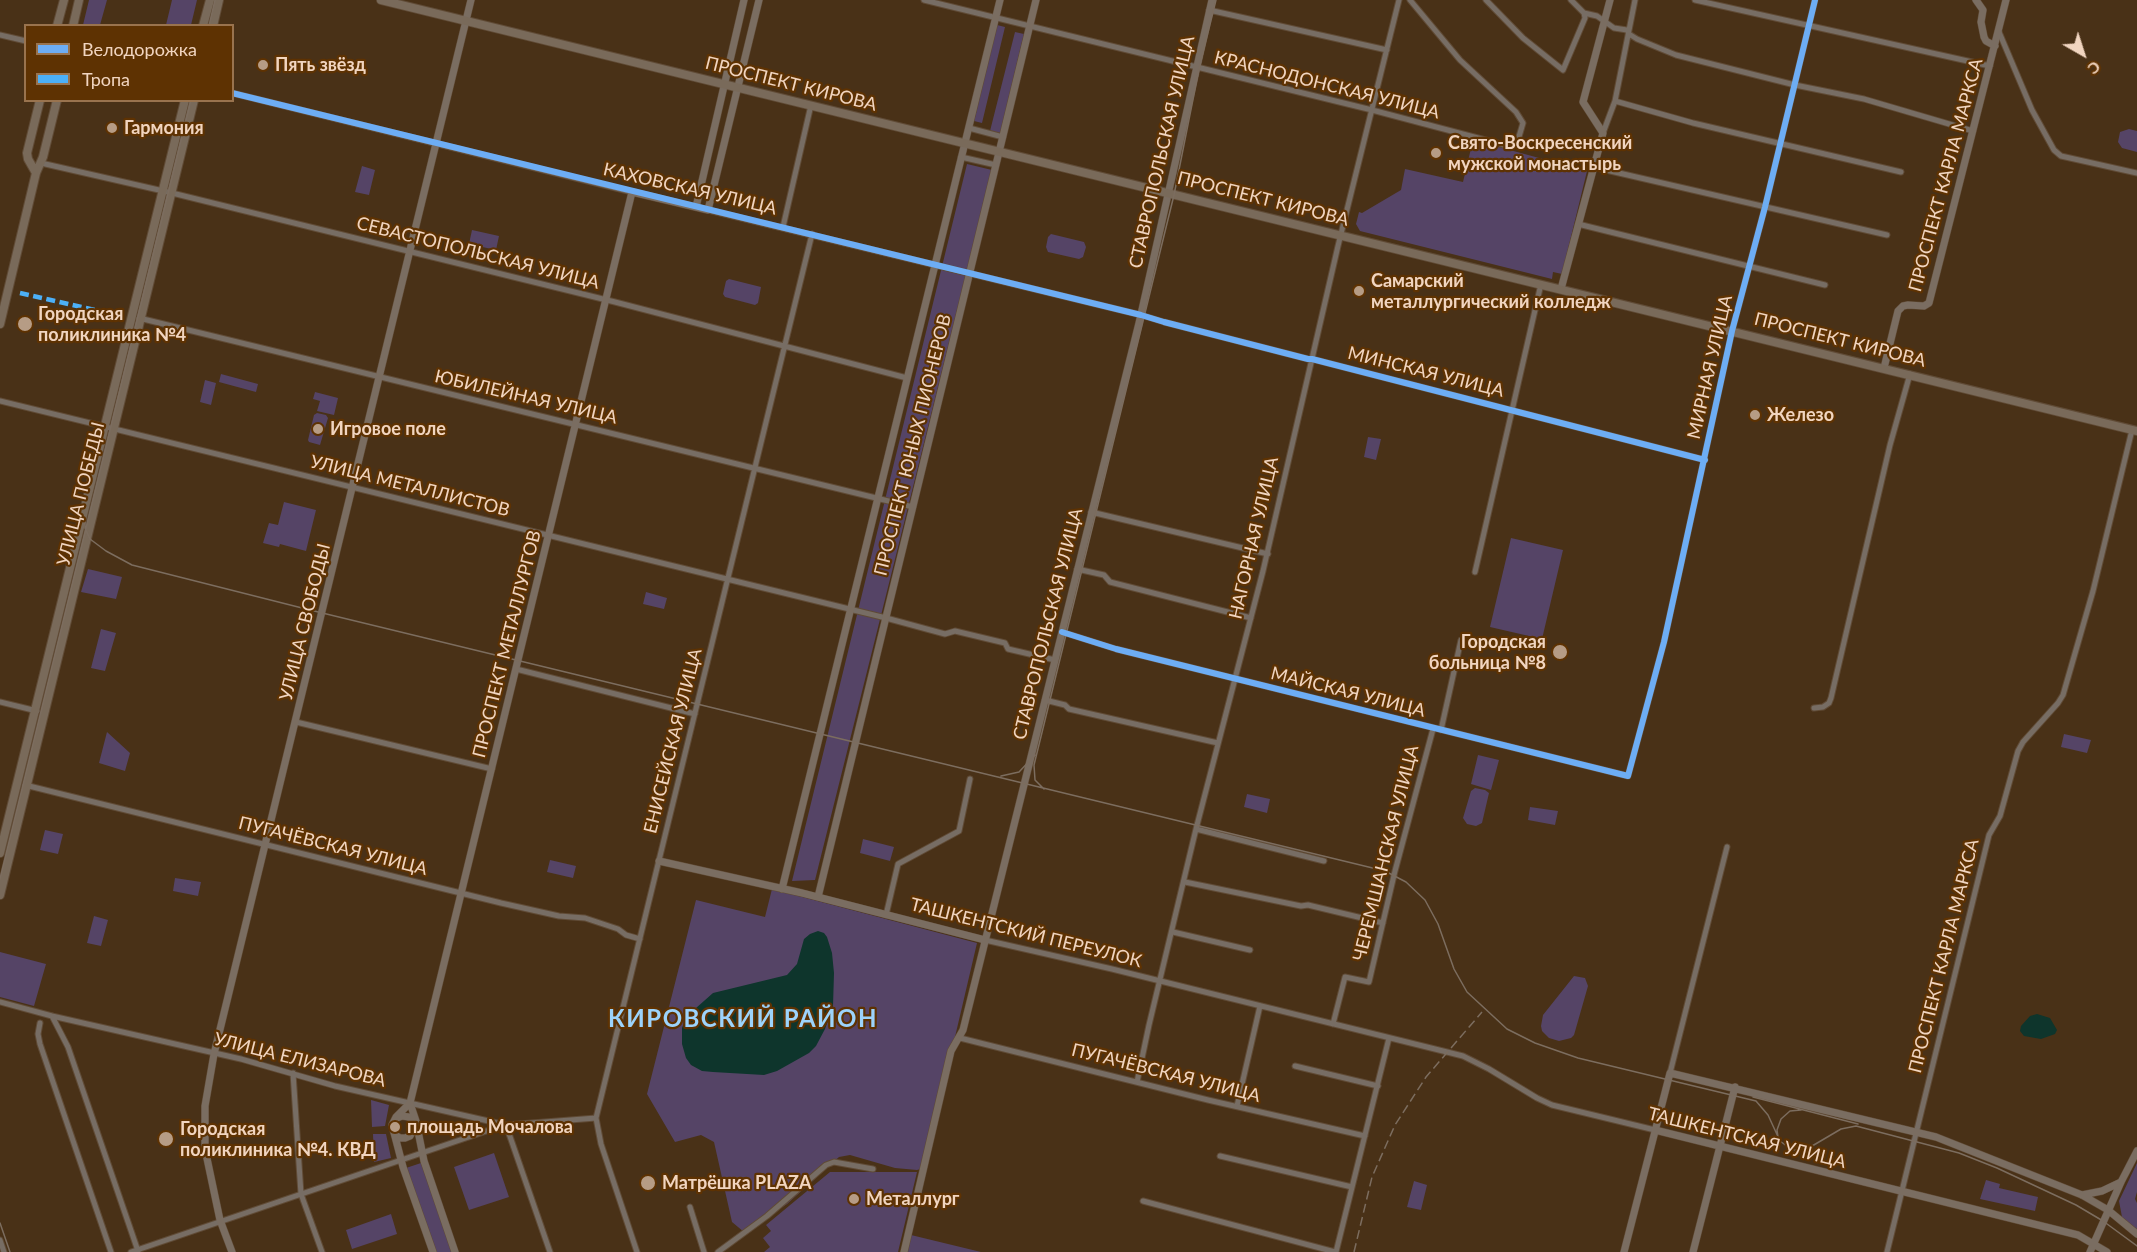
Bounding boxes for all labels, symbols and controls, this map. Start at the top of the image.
legend [24,24,234,102]
north arrow [2053,24,2113,84]
street label: СТАВРОПОЛЬСКАЯ УЛИЦА [1125,34,1199,270]
text: Велодорожка [82,38,197,60]
street label: КРАСНОДОНСКАЯ УЛИЦА [1212,47,1442,123]
street label: ПРОСПЕКТ КИРОВА [703,52,879,116]
place label: Пять звёзд [275,54,366,76]
street label: ПРОСПЕКТ КАРЛА МАРКСА [1904,56,1988,294]
marker: Пять звёзд [256,58,270,72]
text: С [2085,58,2105,79]
text: Тропа [82,68,130,90]
place label: Гармония [124,117,204,139]
marker: Гармония [105,121,119,135]
place label: Свято-Воскресенский мужской монастырь [1448,132,1632,174]
marker: Свято-Воскресенский мужской монастырь [1429,146,1443,160]
street label: КАХОВСКАЯ УЛИЦА [601,159,779,219]
street label: ПРОСПЕКТ КИРОВА [1175,167,1351,231]
street label: СЕВАСТОПОЛЬСКАЯ УЛИЦА [354,212,602,294]
place label: Самарский металлургический колледж [1371,270,1611,312]
marker: Самарский металлургический колледж [1352,284,1366,298]
street label: МИРНАЯ УЛИЦА [1683,293,1737,441]
place label: Городская поликлиника №4 [38,303,186,346]
street label: ПРОСПЕКТ КИРОВА [1752,308,1928,372]
street label: ПРОСПЕКТ ЮНЫХ ПИОНЕРОВ [870,312,956,578]
marker: Городская поликлиника №4 [16,315,34,333]
street label: МИНСКАЯ УЛИЦА [1346,342,1506,402]
street label: ЮБИЛЕЙНАЯ УЛИЦА [433,365,619,429]
place label: Железо [1767,404,1834,426]
marker: Железо [1748,408,1762,422]
place label: Игровое поле [330,418,446,440]
street label: УЛИЦА ПОБЕДЫ [53,420,109,568]
marker: Игровое поле [311,422,325,436]
street label: УЛИЦА МЕТАЛЛИСТОВ [308,451,512,521]
street label: НАГОРНАЯ УЛИЦА [1225,455,1283,621]
street label: СТАВРОПОЛЬСКАЯ УЛИЦА [1009,506,1087,742]
street label: ПРОСПЕКТ МЕТАЛЛУРГОВ [468,528,546,760]
street label: УЛИЦА СВОБОДЫ [275,541,335,703]
place label: Городская больница №8 [1429,631,1546,674]
marker: Городская больница №8 [1551,643,1569,661]
street label: ЕНИСЕЙСКАЯ УЛИЦА [640,646,706,836]
street label: МАЙСКАЯ УЛИЦА [1268,662,1428,722]
street label: ЧЕРЕМШАНСКАЯ УЛИЦА [1349,743,1423,963]
street label: ПУГАЧЁВСКАЯ УЛИЦА [236,812,430,880]
street label: ПРОСПЕКТ КАРЛА МАРКСА [1904,837,1984,1075]
street label: ТАШКЕНТСКИЙ ПЕРЕУЛОК [908,894,1144,972]
district label: КИРОВСКИЙ РАЙОН [608,1005,878,1033]
street label: УЛИЦА ЕЛИЗАРОВА [212,1028,388,1092]
street label: ПУГАЧЁВСКАЯ УЛИЦА [1069,1039,1263,1107]
street label: ТАШКЕНТСКАЯ УЛИЦА [1646,1103,1848,1173]
place label: площадь Мочалова [407,1116,573,1138]
place label: Городская поликлиника №4. КВД [180,1118,376,1160]
marker: площадь Мочалова [388,1120,402,1134]
marker: Городская поликлиника №4. КВД [157,1130,175,1148]
place label: Матрёшка PLAZA [662,1172,811,1194]
marker: Матрёшка PLAZA [639,1174,657,1192]
place label: Металлург [866,1188,959,1210]
marker: Металлург [847,1192,861,1206]

